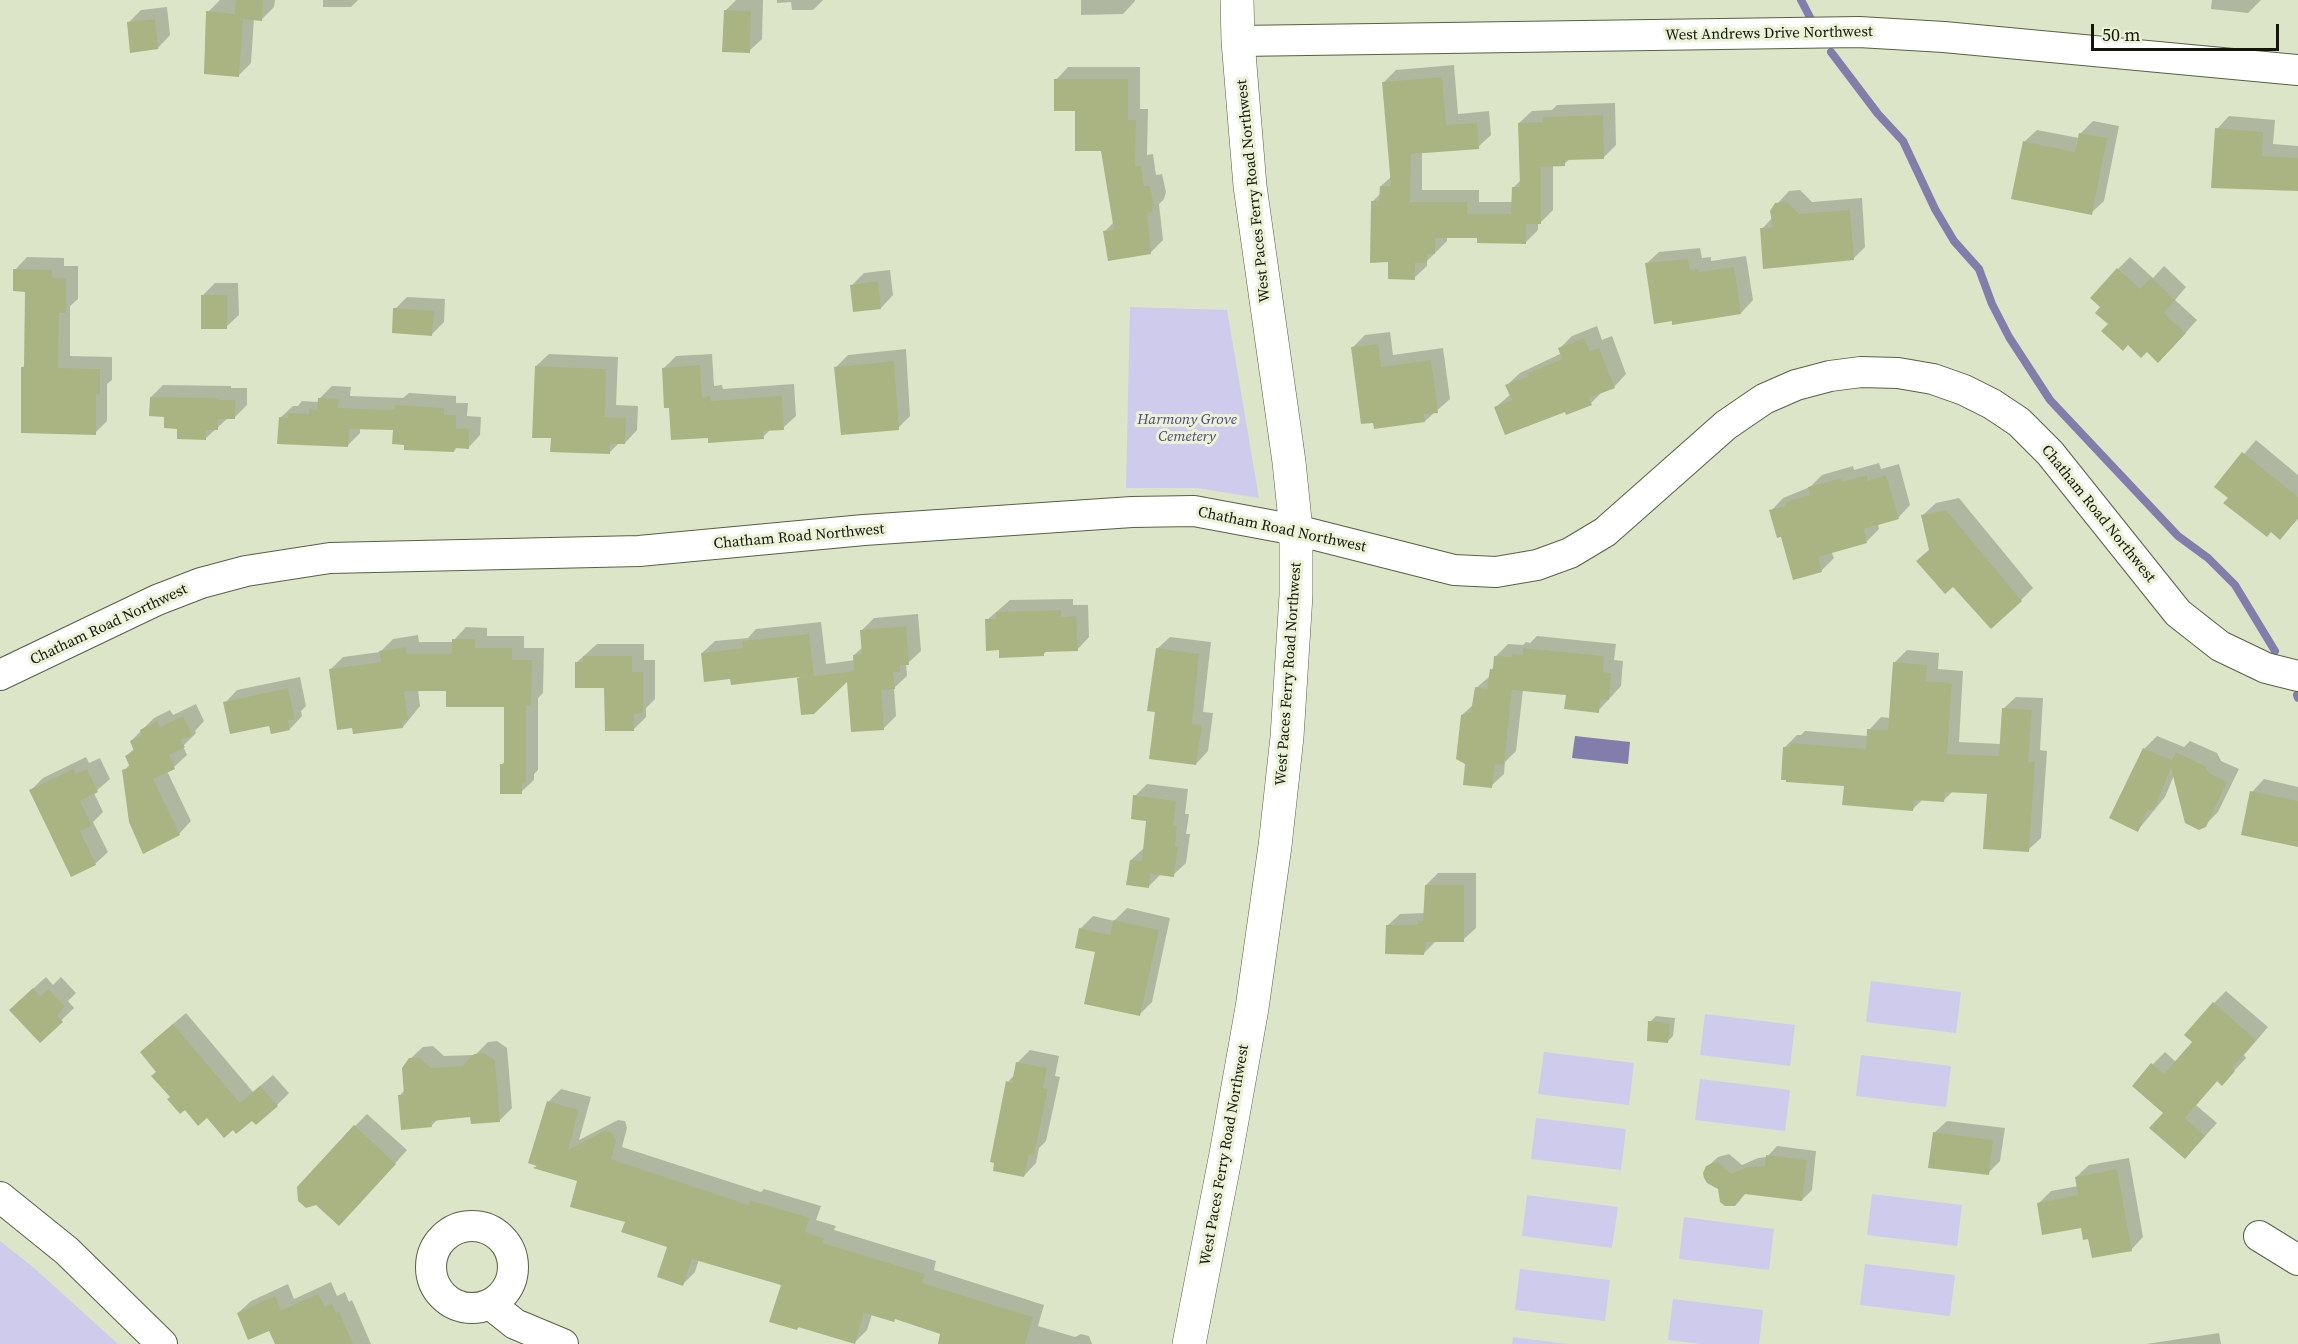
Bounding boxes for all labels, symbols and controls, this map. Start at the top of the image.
scale bar [2094,12,2282,50]
text: 50 m [2102,22,2140,47]
street label: West Andrews Drive Northwest [1665,23,1873,45]
street label: West Paces Ferry Road Northwest [1233,79,1275,303]
park label: Harmony Grove Cemetery [1137,411,1237,446]
street label: Chatham Road Northwest [2037,442,2159,586]
street label: Chatham Road Northwest [1196,503,1368,557]
street label: Chatham Road Northwest [713,521,885,553]
street label: West Paces Ferry Road Northwest [1272,562,1306,786]
street label: Chatham Road Northwest [28,581,190,669]
street label: West Paces Ferry Road Northwest [1197,1043,1253,1267]

